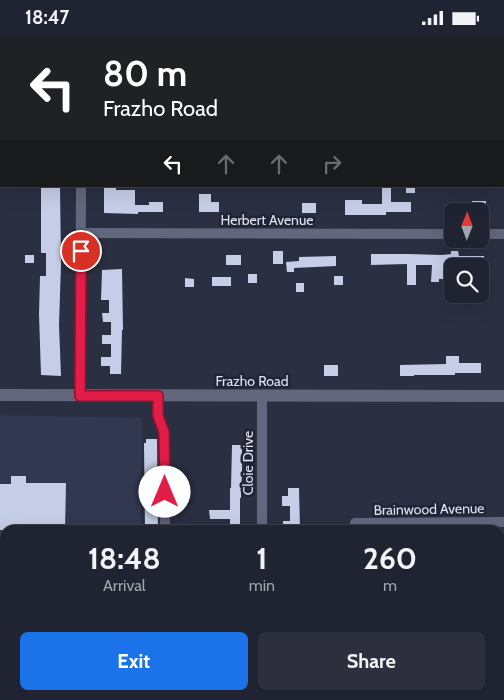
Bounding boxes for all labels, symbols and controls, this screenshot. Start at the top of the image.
text: 18:47 [25,6,69,29]
text: 80 m [103,52,187,95]
icon: left [20,55,85,120]
text: Frazho Road [103,95,218,122]
icon: left [159,150,187,178]
icon: ahead [212,150,240,178]
icon: ahead [265,150,293,178]
icon: right [318,150,346,178]
north arrow [444,203,489,247]
map controls [444,203,489,303]
street label: Herbert Avenue [221,211,313,229]
pin [60,230,102,272]
icon: arrive [67,237,95,265]
button: search [444,258,489,303]
street label: Frazho Road [215,372,289,390]
street label: Cloie Drive [239,431,257,495]
position arrow [138,465,190,517]
street label: Brainwood Avenue [373,499,485,519]
text: 18:48 [88,540,161,577]
text: 1 [256,540,267,577]
text: 260 [363,540,417,577]
text: Arrival [103,576,146,595]
text: min [249,576,275,595]
text: m [383,576,397,595]
button: Exit [20,632,248,690]
button: Share [258,632,485,690]

